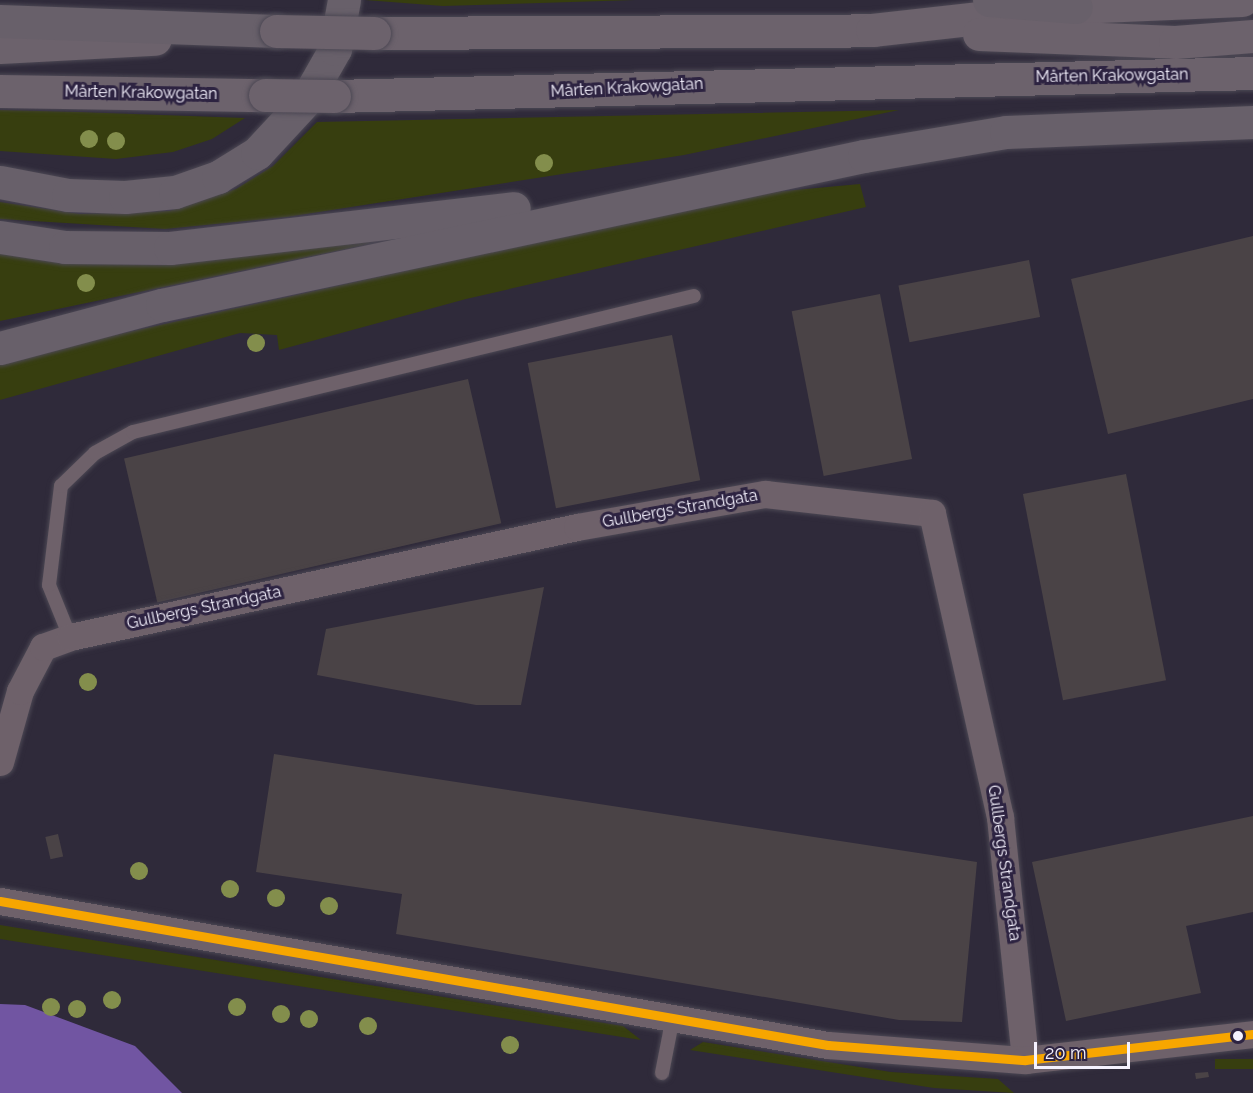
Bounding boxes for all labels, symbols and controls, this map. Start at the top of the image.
street label: Mårten Krakowgatan [1035,65,1189,87]
street label: Mårten Krakowgatan [550,74,704,102]
street label: Mårten Krakowgatan [64,82,218,104]
street label: Gullbergs Strandgata [601,486,759,532]
street label: Gullbergs Strandgata [125,582,283,634]
street label: Gullbergs Strandgata [984,784,1024,942]
scale bar [1037,1030,1133,1068]
unlabelled marker [1232,1030,1244,1042]
text: 20 m [1045,1042,1087,1063]

